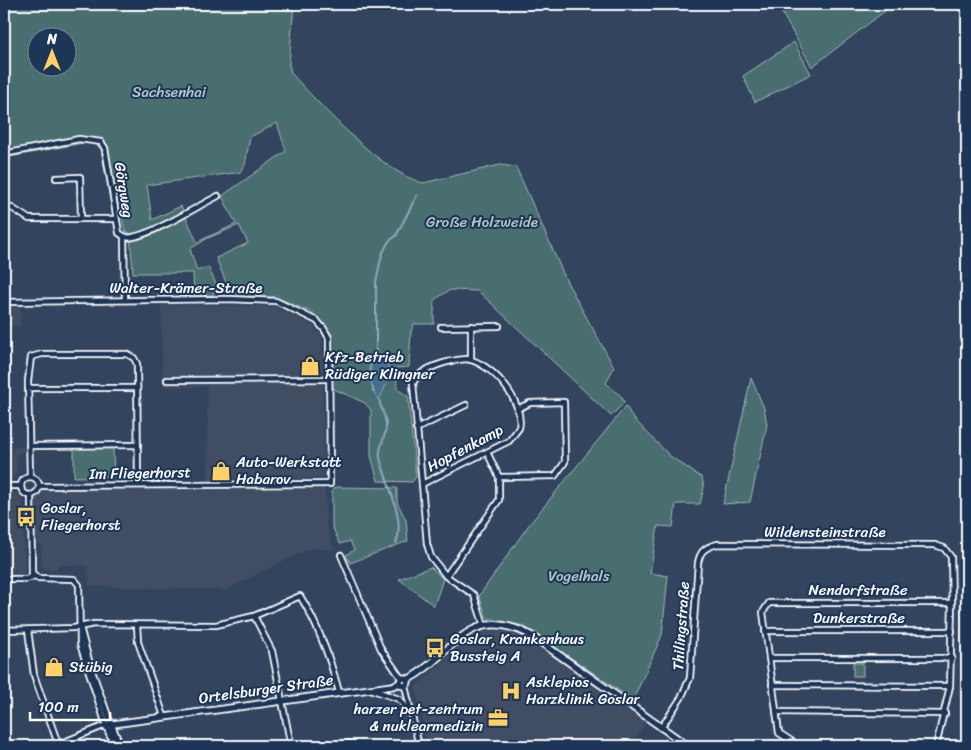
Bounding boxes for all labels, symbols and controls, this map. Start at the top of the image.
text: N [46,27,57,52]
north arrow [28,28,78,78]
park label: Sachsenhai [132,79,207,105]
street label: Görgweg [107,160,141,220]
park label: Große Holzweide [426,209,538,235]
street label: Walter-Krämer-Straße [109,275,263,301]
place label: Kfz-Betrieb Rüdiger Klingner [325,344,436,387]
shop icon: Kfz-Betrieb Rüdiger Klingner [299,355,321,377]
street label: Hopfenkamp [422,417,508,479]
place label: Auto-Werkstatt Habarov [235,449,342,492]
street label: Im Fliegerhorst [88,459,192,487]
shop icon: Auto-Werkstatt Habarov [210,460,232,482]
place label: Goslar, Fliegerhorst [41,495,121,538]
bus stop icon: Goslar, Fliegerhorst [15,506,37,528]
street label: Wildensteinstraße [764,519,886,545]
park label: Vogelhals [548,563,610,589]
street label: Nendorfstraße [808,577,908,603]
street label: Thilingstraße [665,580,697,671]
street label: Dunkerstraße [813,605,905,631]
place label: Goslar, Krankenhaus Bussteig A [450,626,585,669]
bus stop icon: Goslar, Krankenhaus Bussteig A [424,637,446,659]
place label: Stübig [69,654,113,680]
shop icon: Stübig [43,656,65,678]
street label: Ortelsburger Straße [197,667,335,711]
place label: Asklepios Harzklinik Goslar [525,669,641,712]
hospital icon: Asklepios Harzklinik Goslar [500,680,522,702]
scale bar [30,690,110,722]
text: 100 m [38,694,79,720]
place label: harzer pet-zentrum & nuklearmedizin [353,696,483,739]
office icon: harzer pet-zentrum & nuklearmedizin [487,707,509,729]

